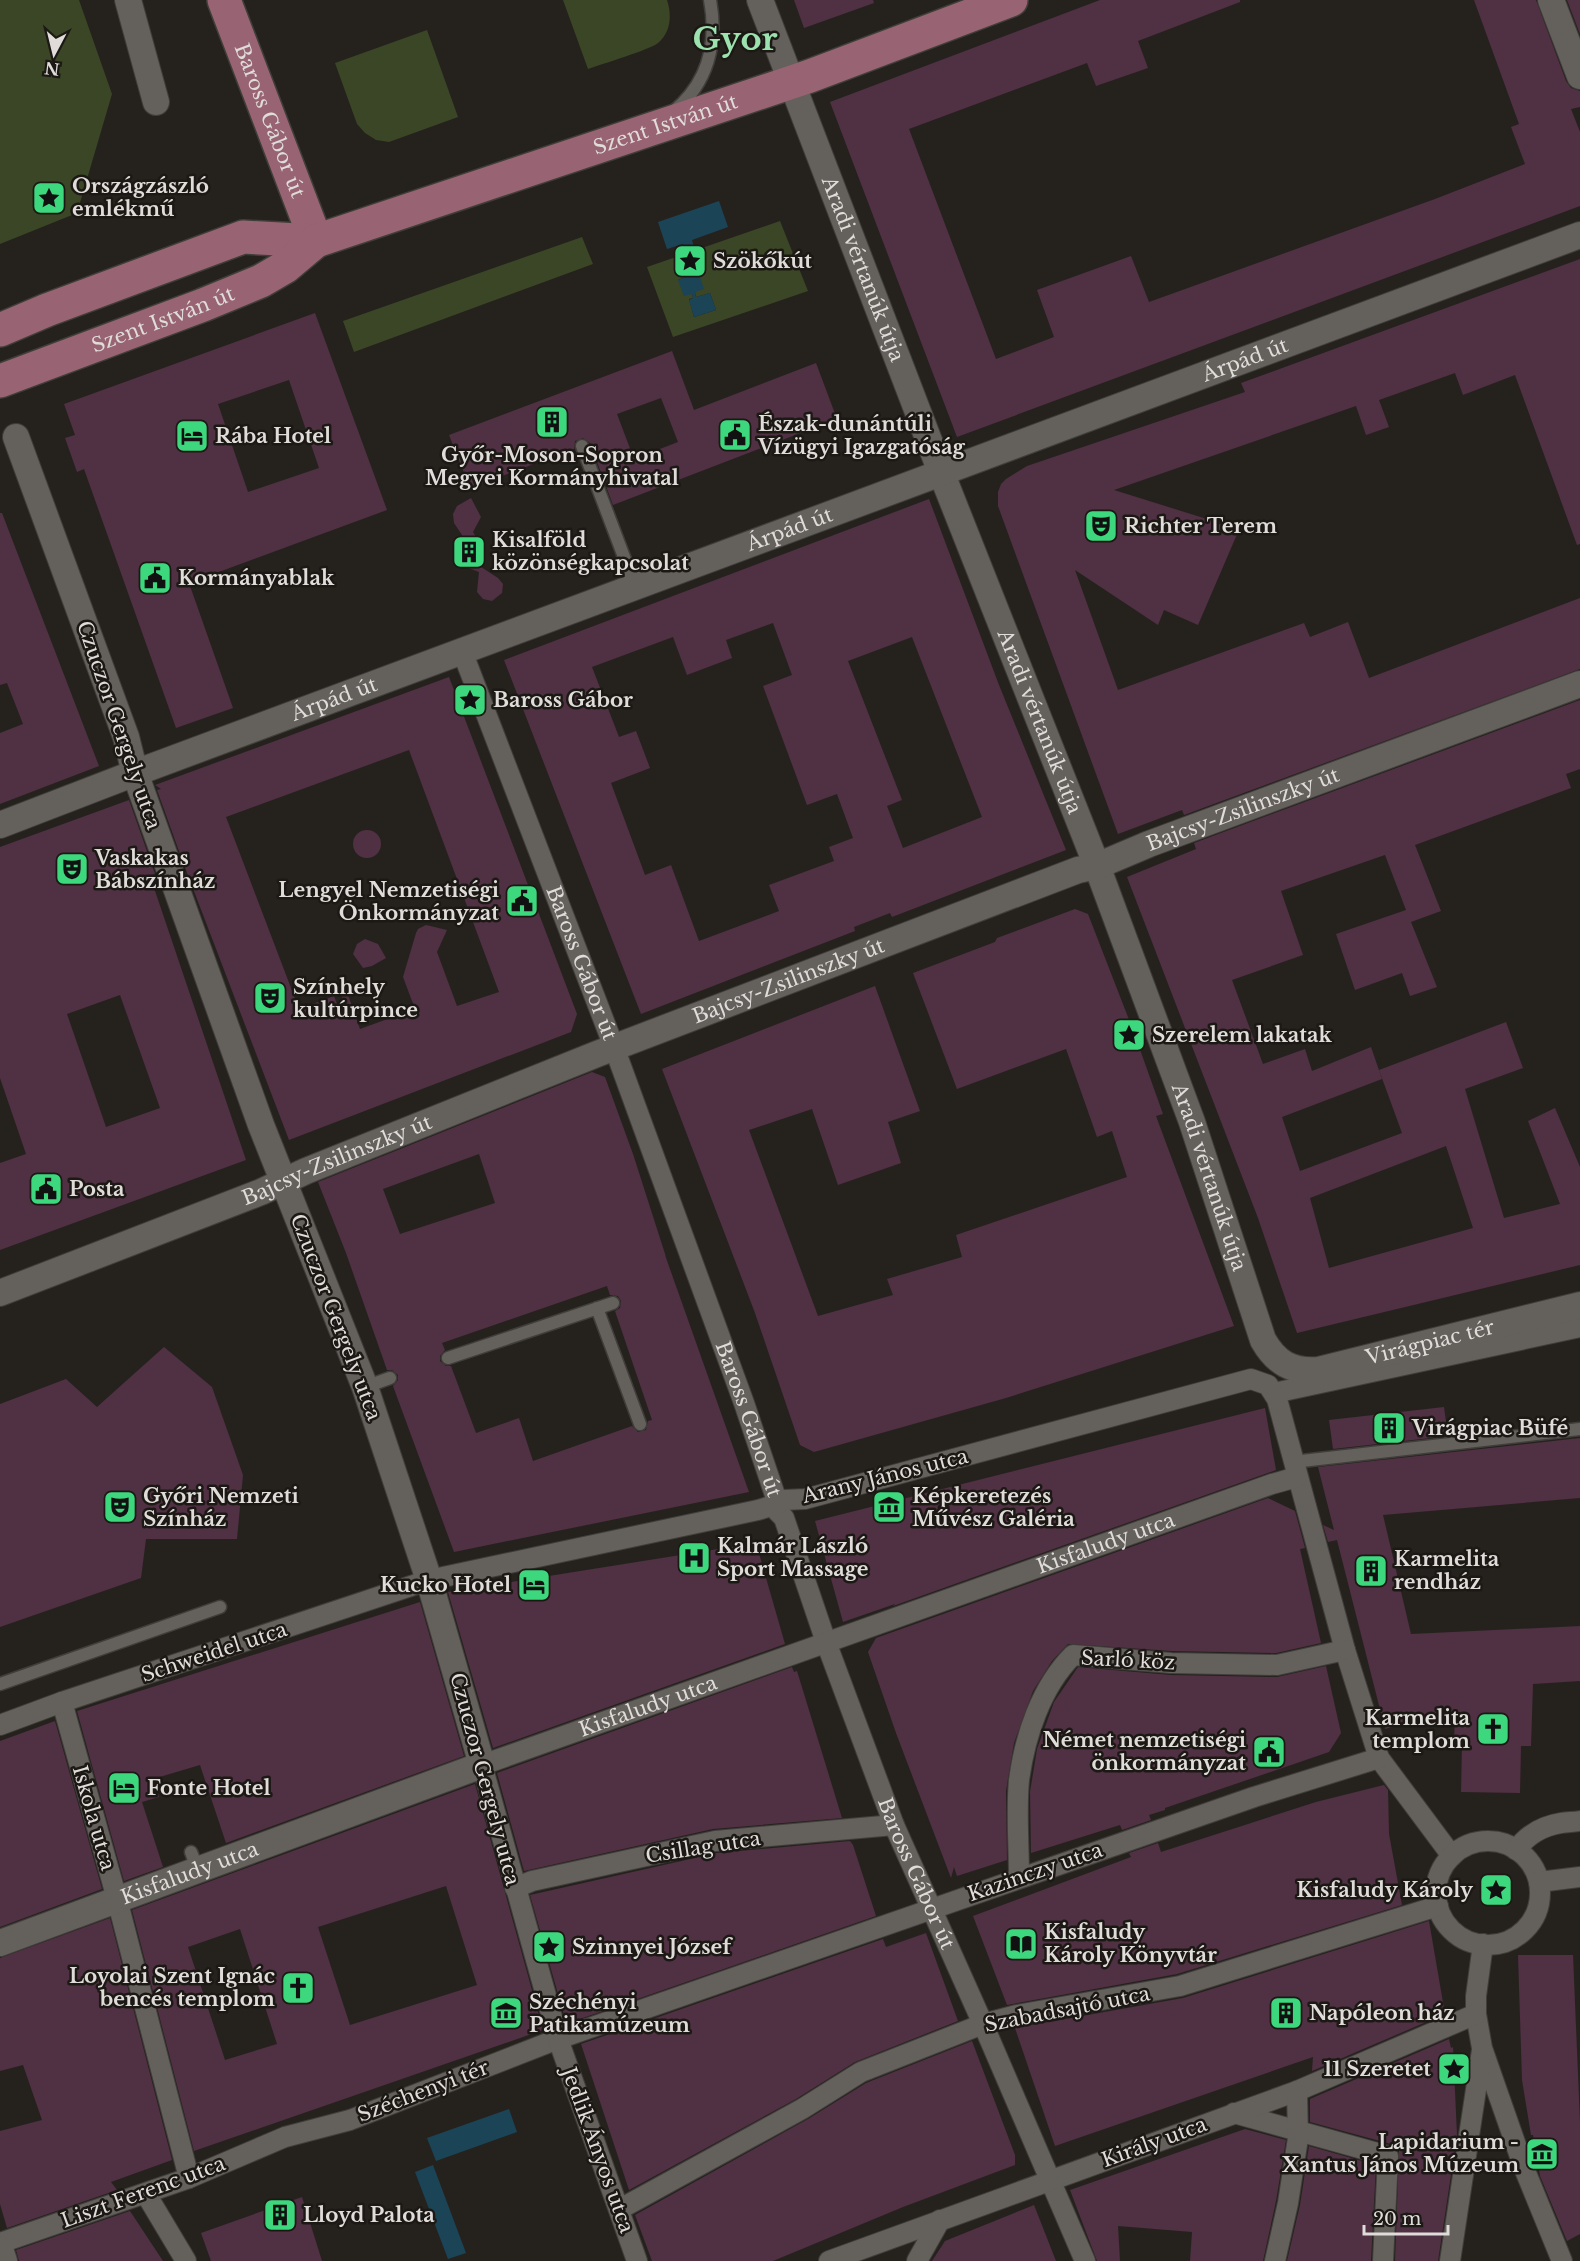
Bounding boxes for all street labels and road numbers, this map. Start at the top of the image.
street label: Baross Gábor út [230,40,310,201]
street label: Szent István út [590,89,741,160]
street label: Aradi vértanúk útja [816,172,910,366]
street label: Szent István út [88,281,238,358]
street label: Árpád út [1197,333,1292,387]
street label: Árpád út [742,502,836,557]
street label: Czuczor Gergely utca [72,618,166,833]
street label: Aradi vértanúk útja [992,625,1087,818]
street label: Árpád út [286,672,381,726]
street label: Bajcsy-Zsilinszky út [1143,762,1343,856]
street label: Baross Gábor út [541,882,622,1044]
street label: Bajcsy-Zsilinszky út [689,933,888,1028]
street label: Aradi vértanúk útja [1166,1079,1252,1275]
street label: Bajcsy-Zsilinszky út [238,1110,435,1210]
street label: Czuczor Gergely utca [286,1210,387,1424]
street label: Virágpiac tér [1362,1315,1497,1370]
street label: Baross Gábor út [711,1338,787,1501]
street label: Arany János utca [799,1444,971,1508]
street label: Kisfaludy utca [1033,1507,1179,1579]
street label: Schweidel utca [138,1617,291,1687]
street label: Sarló köz [1080,1646,1176,1674]
street label: Czuczor Gergely utca [445,1670,525,1889]
street label: Kisfaludy utca [576,1670,721,1742]
street label: Iskola utca [68,1763,121,1874]
street label: Baross Gábor út [873,1794,960,1953]
street label: Csillag utca [644,1826,763,1868]
street label: Kisfaludy utca [117,1836,262,1909]
street label: Kazinczy utca [964,1837,1106,1906]
street label: Szabadsajtó utca [982,1981,1153,2037]
street label: Széchenyi tér [354,2055,492,2127]
street label: Jedlik Ányos utca [556,2061,640,2237]
street label: Király utca [1098,2112,1211,2172]
street label: Liszt Ferenc utca [58,2151,229,2233]

